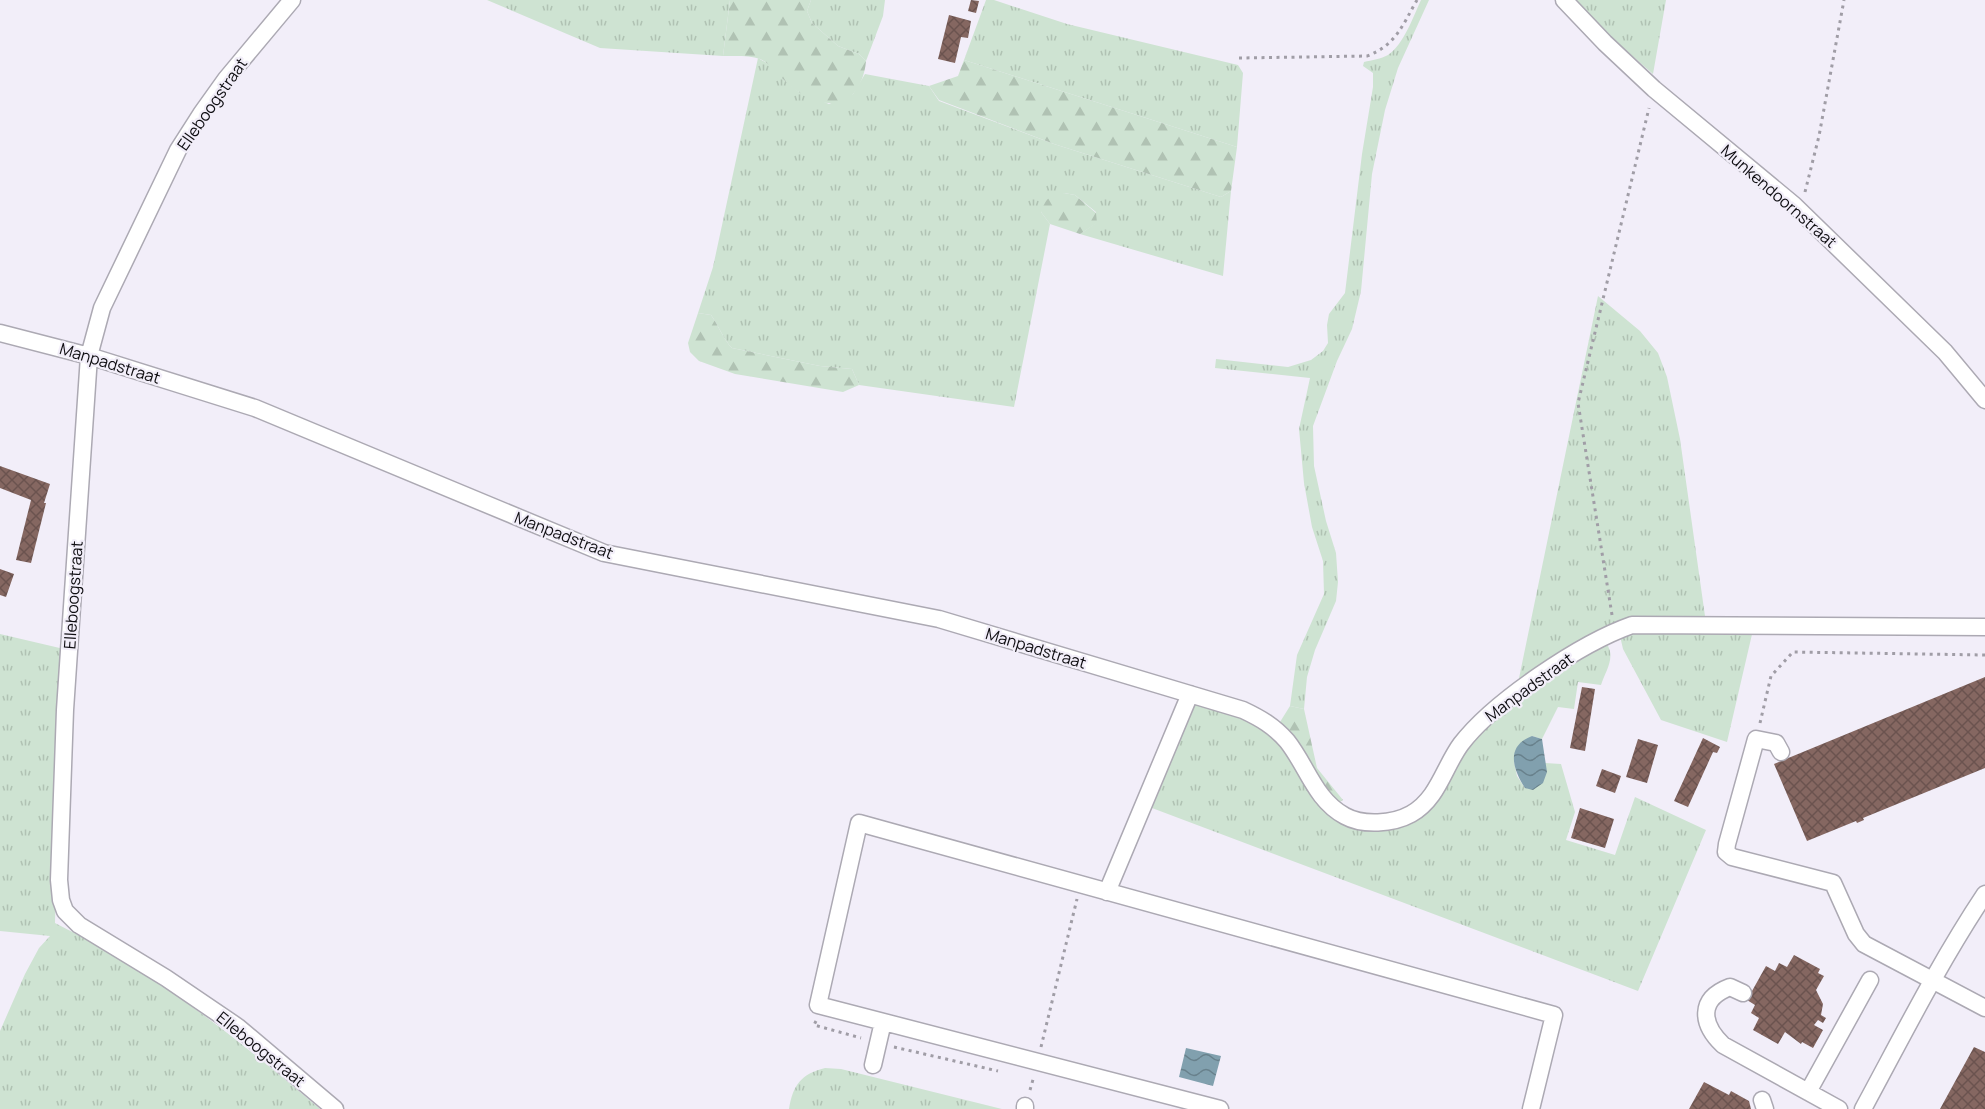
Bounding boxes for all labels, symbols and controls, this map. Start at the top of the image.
street label: Elleboogstraat [172,53,252,155]
street label: Munkendoornstraat [1716,140,1842,252]
street label: Manpadstraat [57,337,163,389]
street label: Manpadstraat [511,506,617,564]
street label: Elleboogstraat [58,540,88,650]
street label: Manpadstraat [983,622,1089,674]
street label: Manpadstraat [1480,647,1578,727]
street label: Elleboogstraat [212,1006,310,1092]

